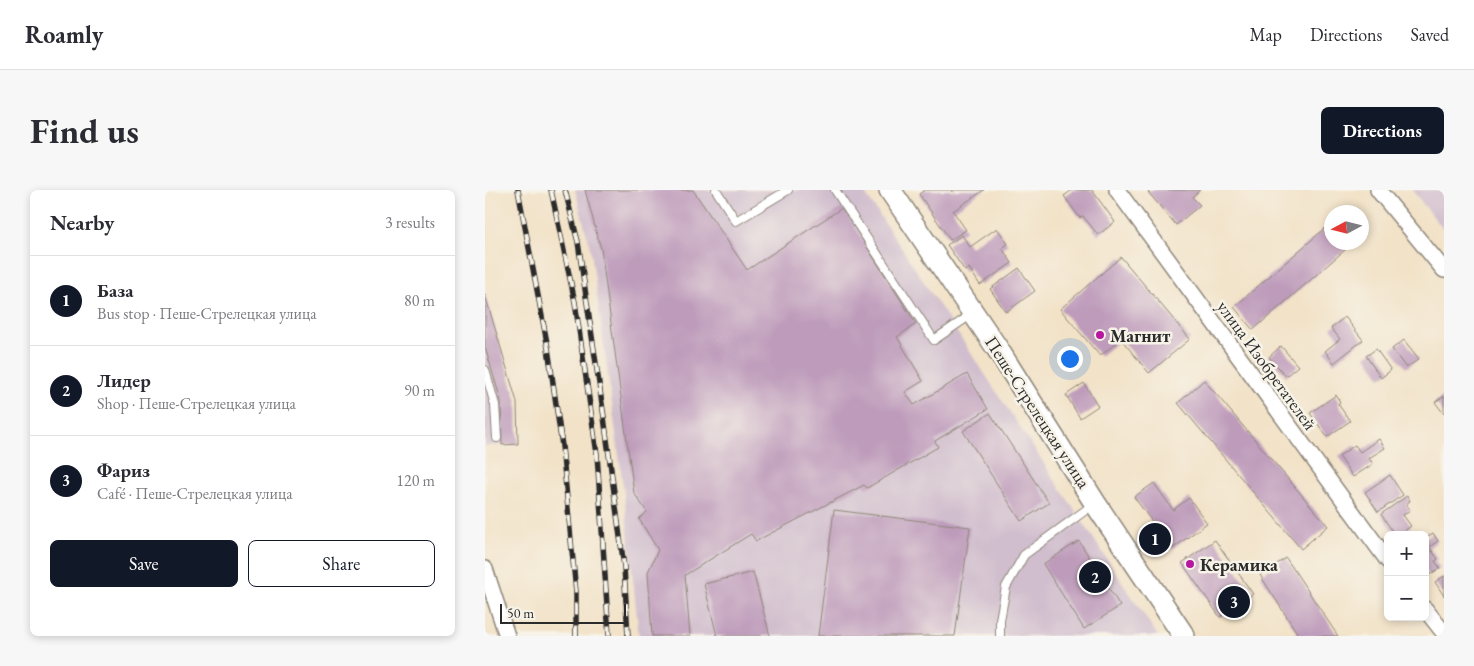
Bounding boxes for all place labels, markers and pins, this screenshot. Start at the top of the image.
place label: Магнит [1110,324,1170,347]
marker: Магнит [1094,329,1106,341]
pin: 1 [1139,520,1171,558]
place label: Керамика [1200,553,1278,576]
pin: 2 [1079,558,1111,596]
marker: Керамика [1184,558,1196,570]
pin: 3 [1218,583,1250,621]

